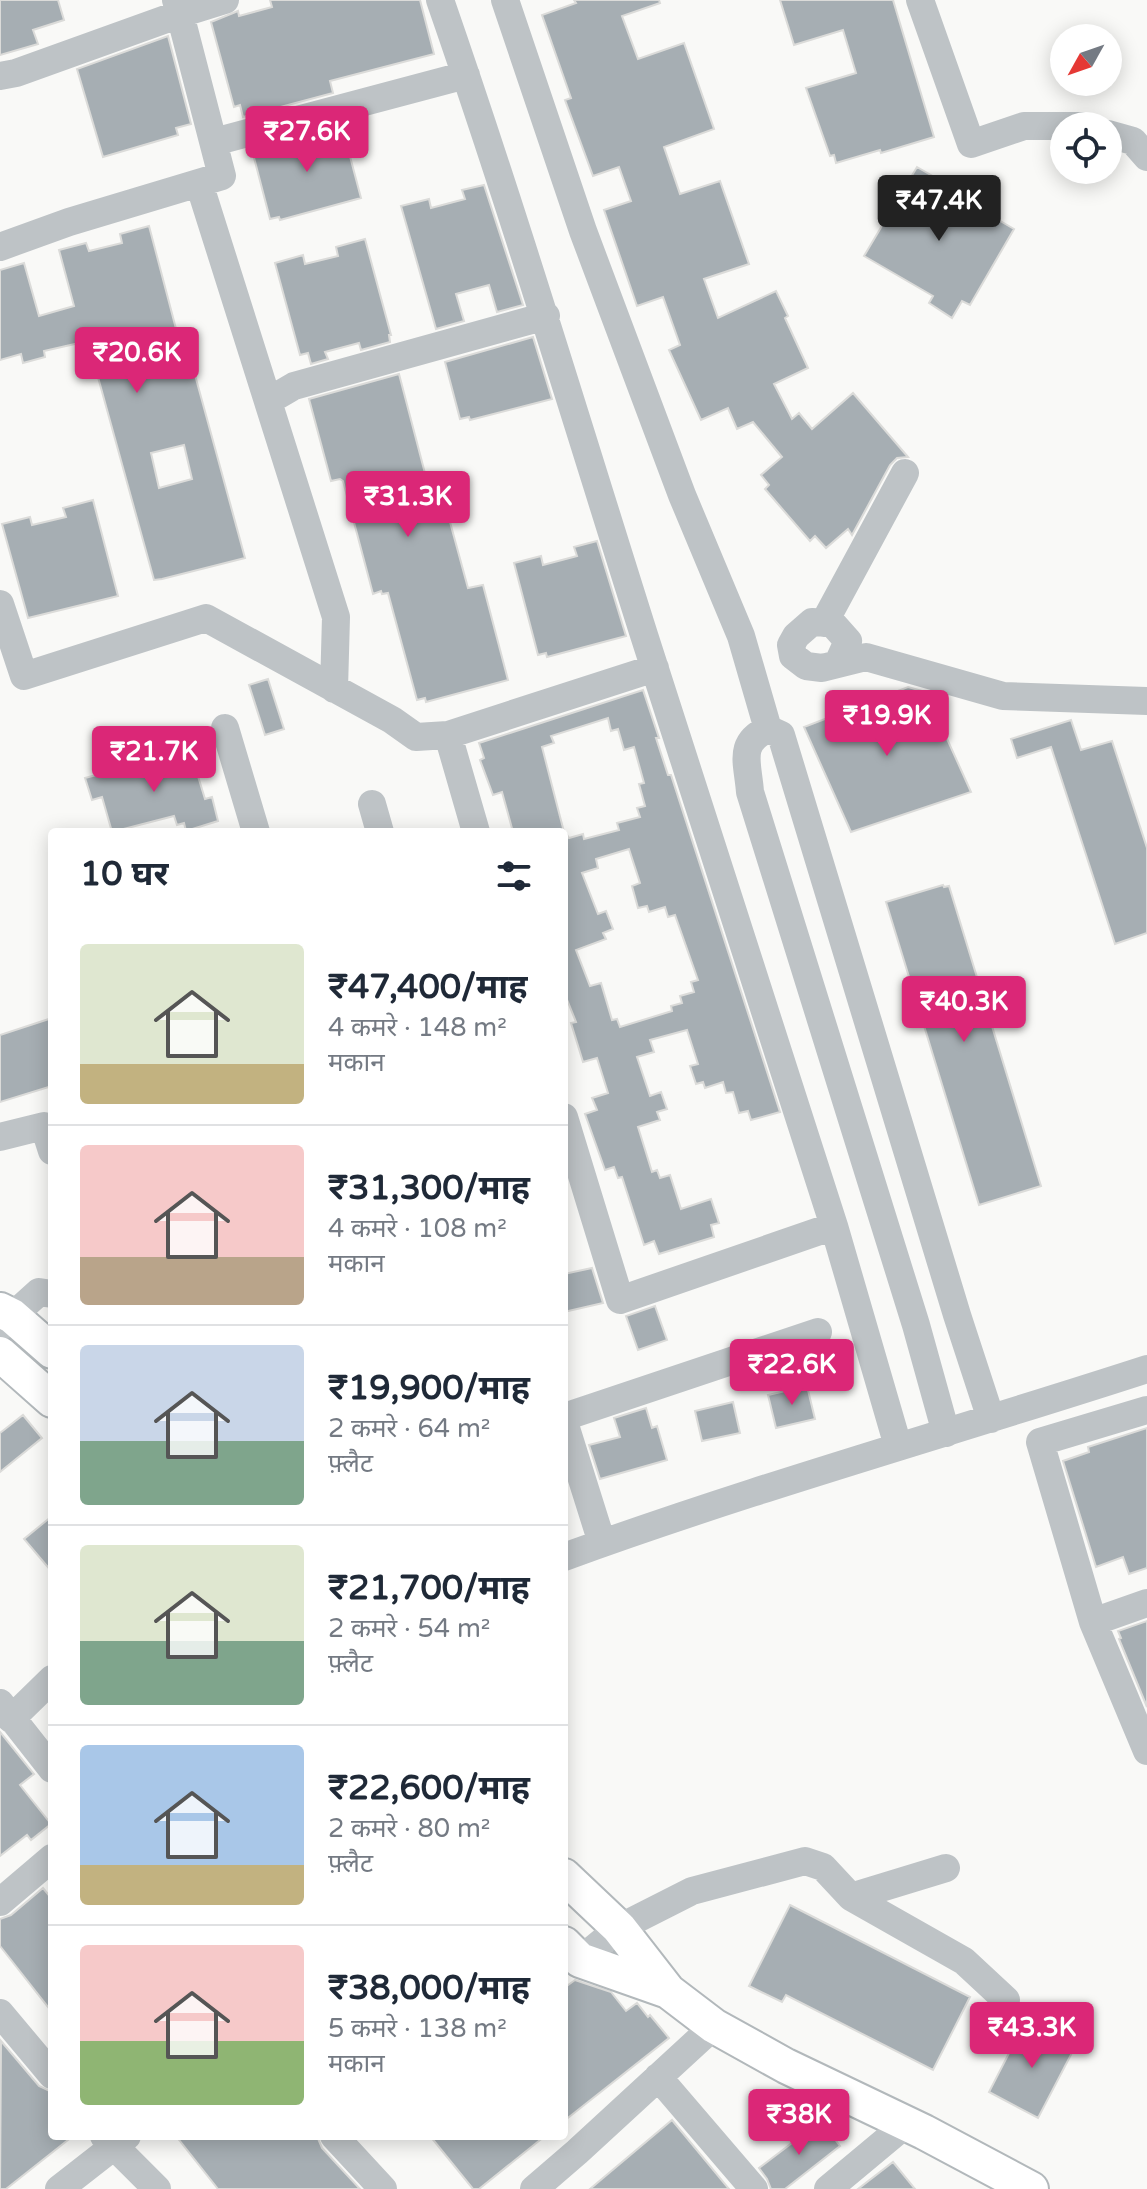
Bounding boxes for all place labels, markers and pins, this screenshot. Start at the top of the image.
pin: ₹27.6K [242,106,372,174]
pin: ₹47.4K [874,175,1004,243]
pin: ₹20.6K [72,327,202,395]
pin: ₹31.3K [343,471,473,539]
pin: ₹19.9K [822,690,952,758]
pin: ₹21.7K [89,726,219,794]
pin: ₹40.3K [899,976,1029,1044]
pin: ₹22.6K [727,1339,857,1407]
pin: ₹43.3K [967,2002,1097,2070]
pin: ₹38K [752,2089,846,2157]

